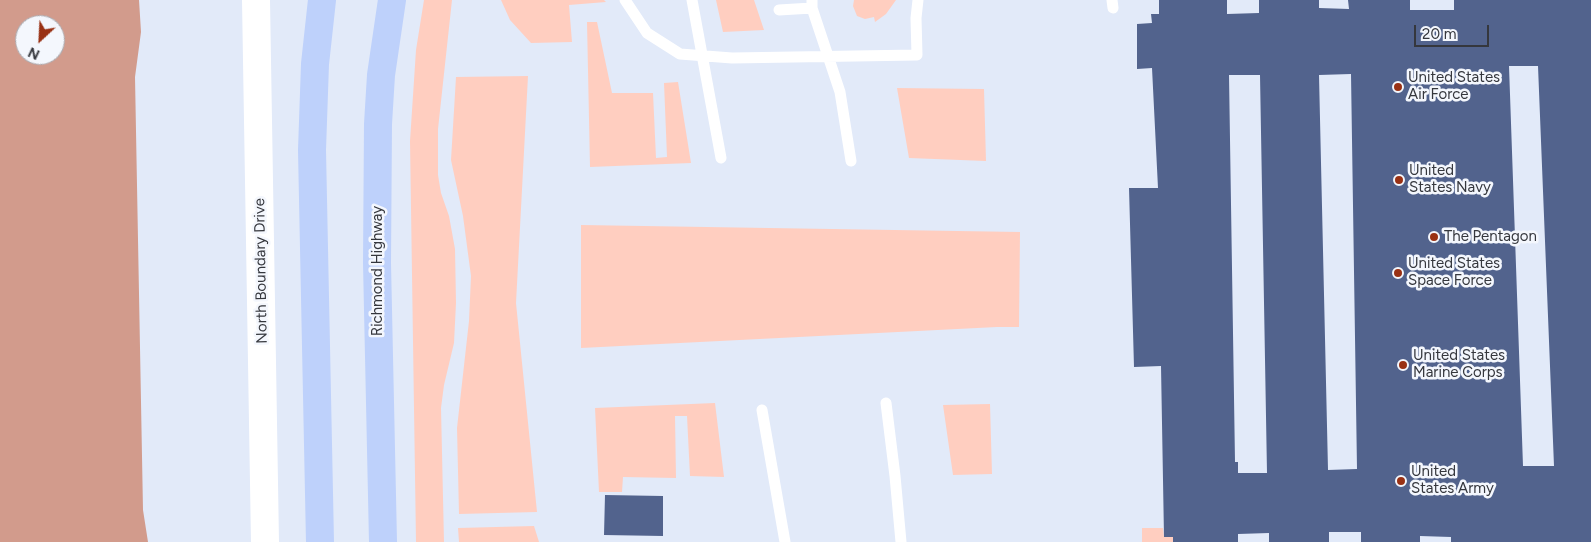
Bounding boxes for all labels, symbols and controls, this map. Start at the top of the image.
north arrow [15,15,65,65]
scale bar [1416,15,1491,47]
text: 20 m [1422,25,1456,43]
text: N [25,43,42,63]
place label: United States Air Force [1408,69,1500,104]
marker: United States Air Force [1392,81,1404,93]
place label: United States Navy [1409,162,1491,197]
marker: United States Navy [1393,174,1405,186]
street label: North Boundary Drive [251,198,271,344]
street label: Richmond Highway [369,206,387,336]
place label: The Pentagon [1444,228,1537,246]
marker: The Pentagon [1428,231,1440,243]
place label: United States Space Force [1408,255,1500,290]
marker: United States Space Force [1392,267,1404,279]
place label: United States Marine Corps [1413,347,1505,382]
marker: United States Marine Corps [1397,359,1409,371]
place label: United States Army [1411,463,1494,498]
marker: United States Army [1395,475,1407,487]

